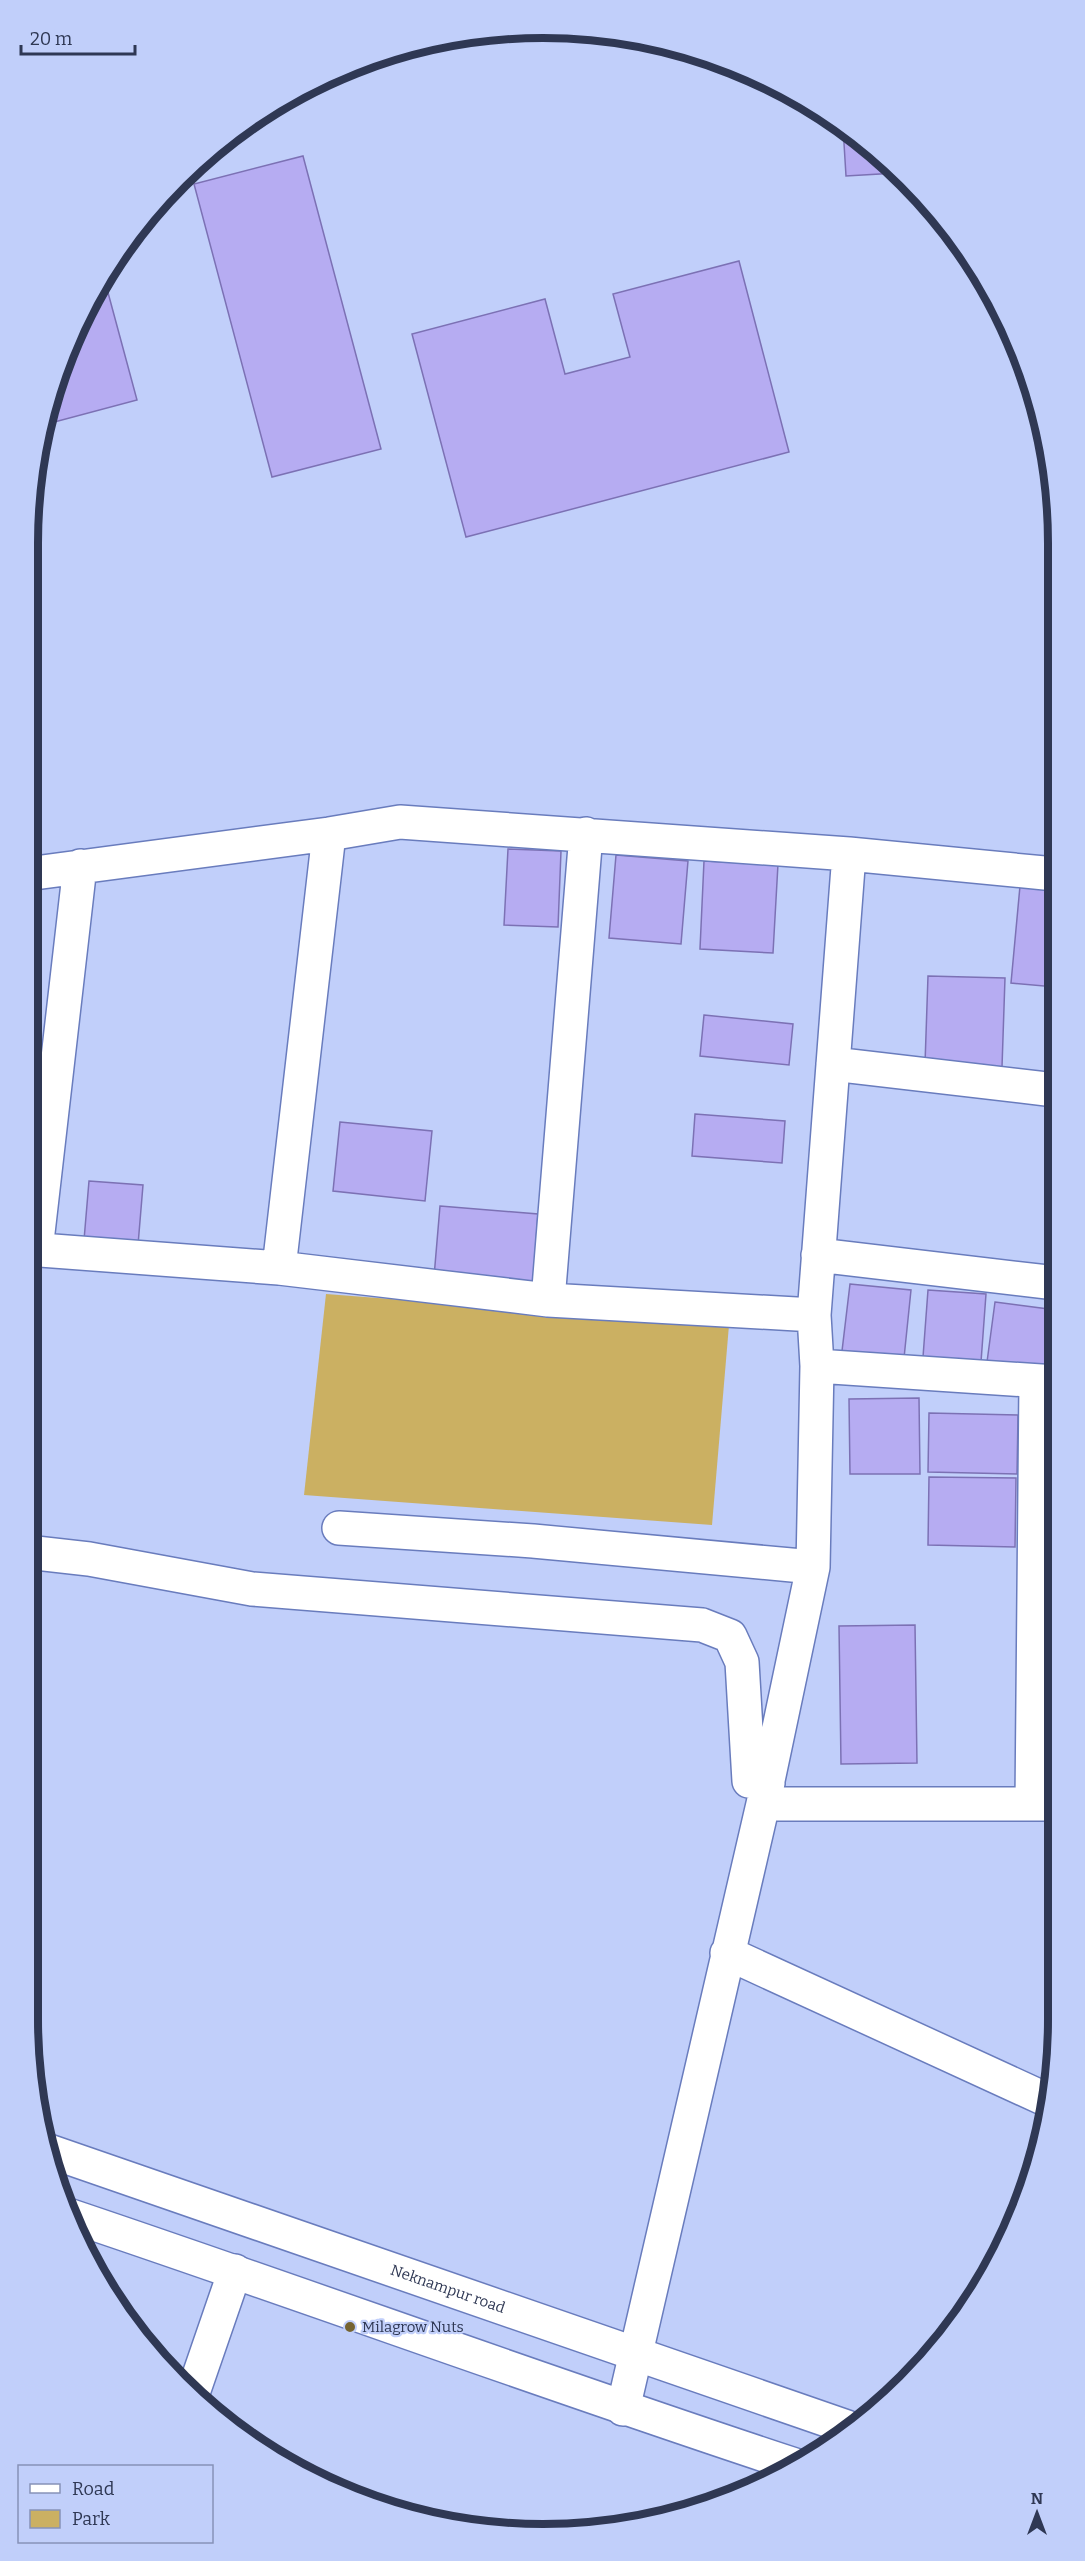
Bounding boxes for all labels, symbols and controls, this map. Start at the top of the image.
scale bar [21,18,135,56]
text: 20 m [30,28,72,50]
street label: Neknampur road [388,2261,508,2317]
place label: Milagrow Nuts [362,2318,464,2336]
marker: Milagrow Nuts [343,2320,357,2334]
legend [18,2465,213,2543]
text: Road [72,2478,115,2500]
north arrow [1007,2483,1067,2543]
text: N [1031,2489,1043,2508]
text: Park [72,2508,111,2530]

